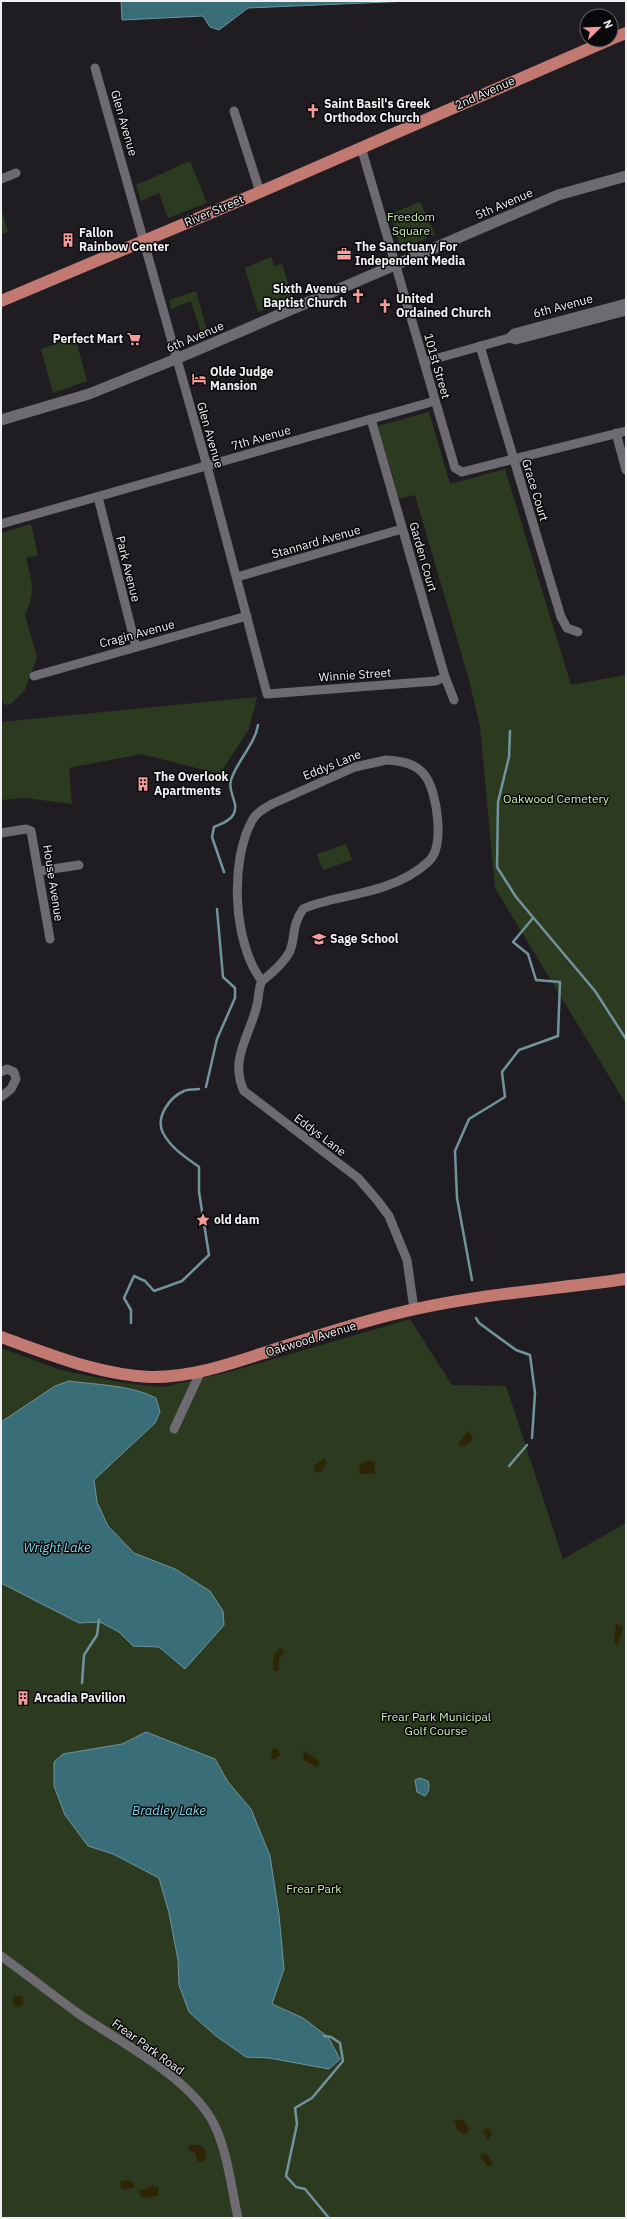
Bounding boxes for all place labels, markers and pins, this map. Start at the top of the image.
place label: Saint Basil's Greek Orthodox Church [324,96,430,125]
church icon: Saint Basil's Greek Orthodox Church [305,103,321,119]
place label: Fallon Rainbow Center [79,225,169,254]
building icon: Fallon Rainbow Center [60,232,76,248]
place label: The Sanctuary For Independent Media [355,239,465,268]
office icon: The Sanctuary For Independent Media [336,246,352,262]
place label: Sixth Avenue Baptist Church [263,281,347,310]
church icon: Sixth Avenue Baptist Church [350,288,366,304]
place label: United Ordained Church [396,291,491,320]
church icon: United Ordained Church [377,298,393,314]
place label: Perfect Mart [53,331,123,346]
supermarket icon: Perfect Mart [126,331,142,347]
place label: Olde Judge Mansion [210,364,274,393]
hotel icon: Olde Judge Mansion [191,371,207,387]
place label: The Overlook Apartments [154,769,228,798]
building icon: The Overlook Apartments [135,776,151,792]
school or university icon: Sage School [311,931,327,947]
place label: Sage School [330,931,399,946]
place icon: old dam [195,1212,211,1228]
place label: old dam [214,1212,259,1227]
building icon: Arcadia Pavilion [15,1690,31,1706]
place label: Arcadia Pavilion [34,1690,126,1705]

